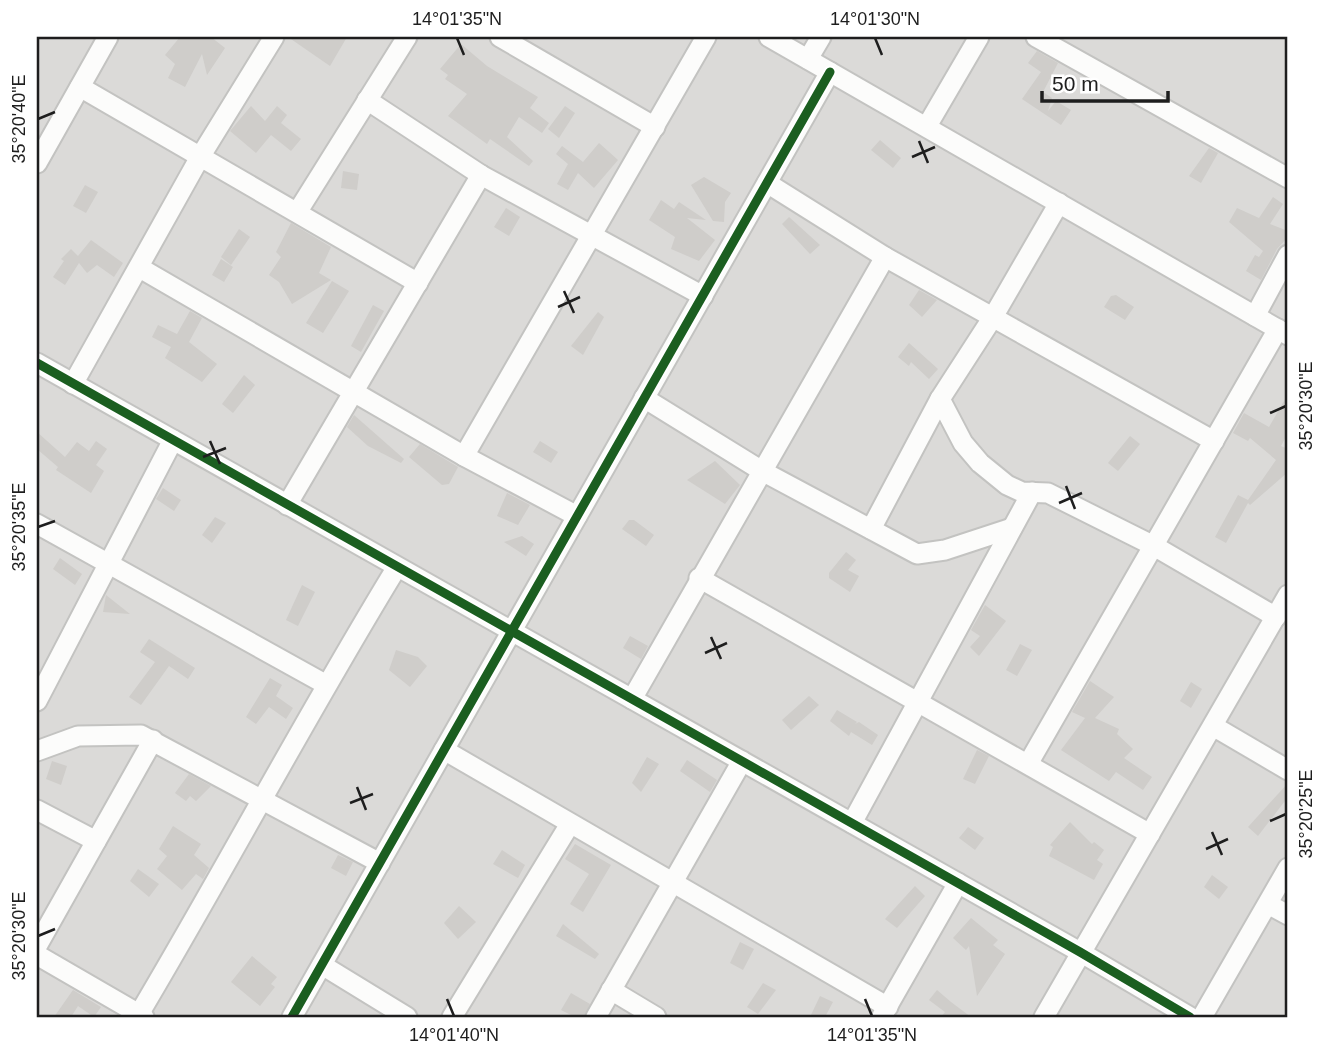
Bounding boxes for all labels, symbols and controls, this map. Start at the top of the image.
text: 14°01'35"N [412,9,502,29]
text: 14°01'30"N [830,9,920,29]
scale bar [1042,60,1168,104]
text: 50 m [1052,72,1099,95]
text: 35°20'40"E [9,74,29,164]
text: 35°20'30"E [1296,361,1316,451]
text: 35°20'35"E [9,482,29,572]
text: 35°20'25"E [1296,769,1316,859]
text: 35°20'30"E [9,891,29,981]
text: 14°01'40"N [409,1025,499,1045]
text: 14°01'35"N [827,1025,917,1045]

